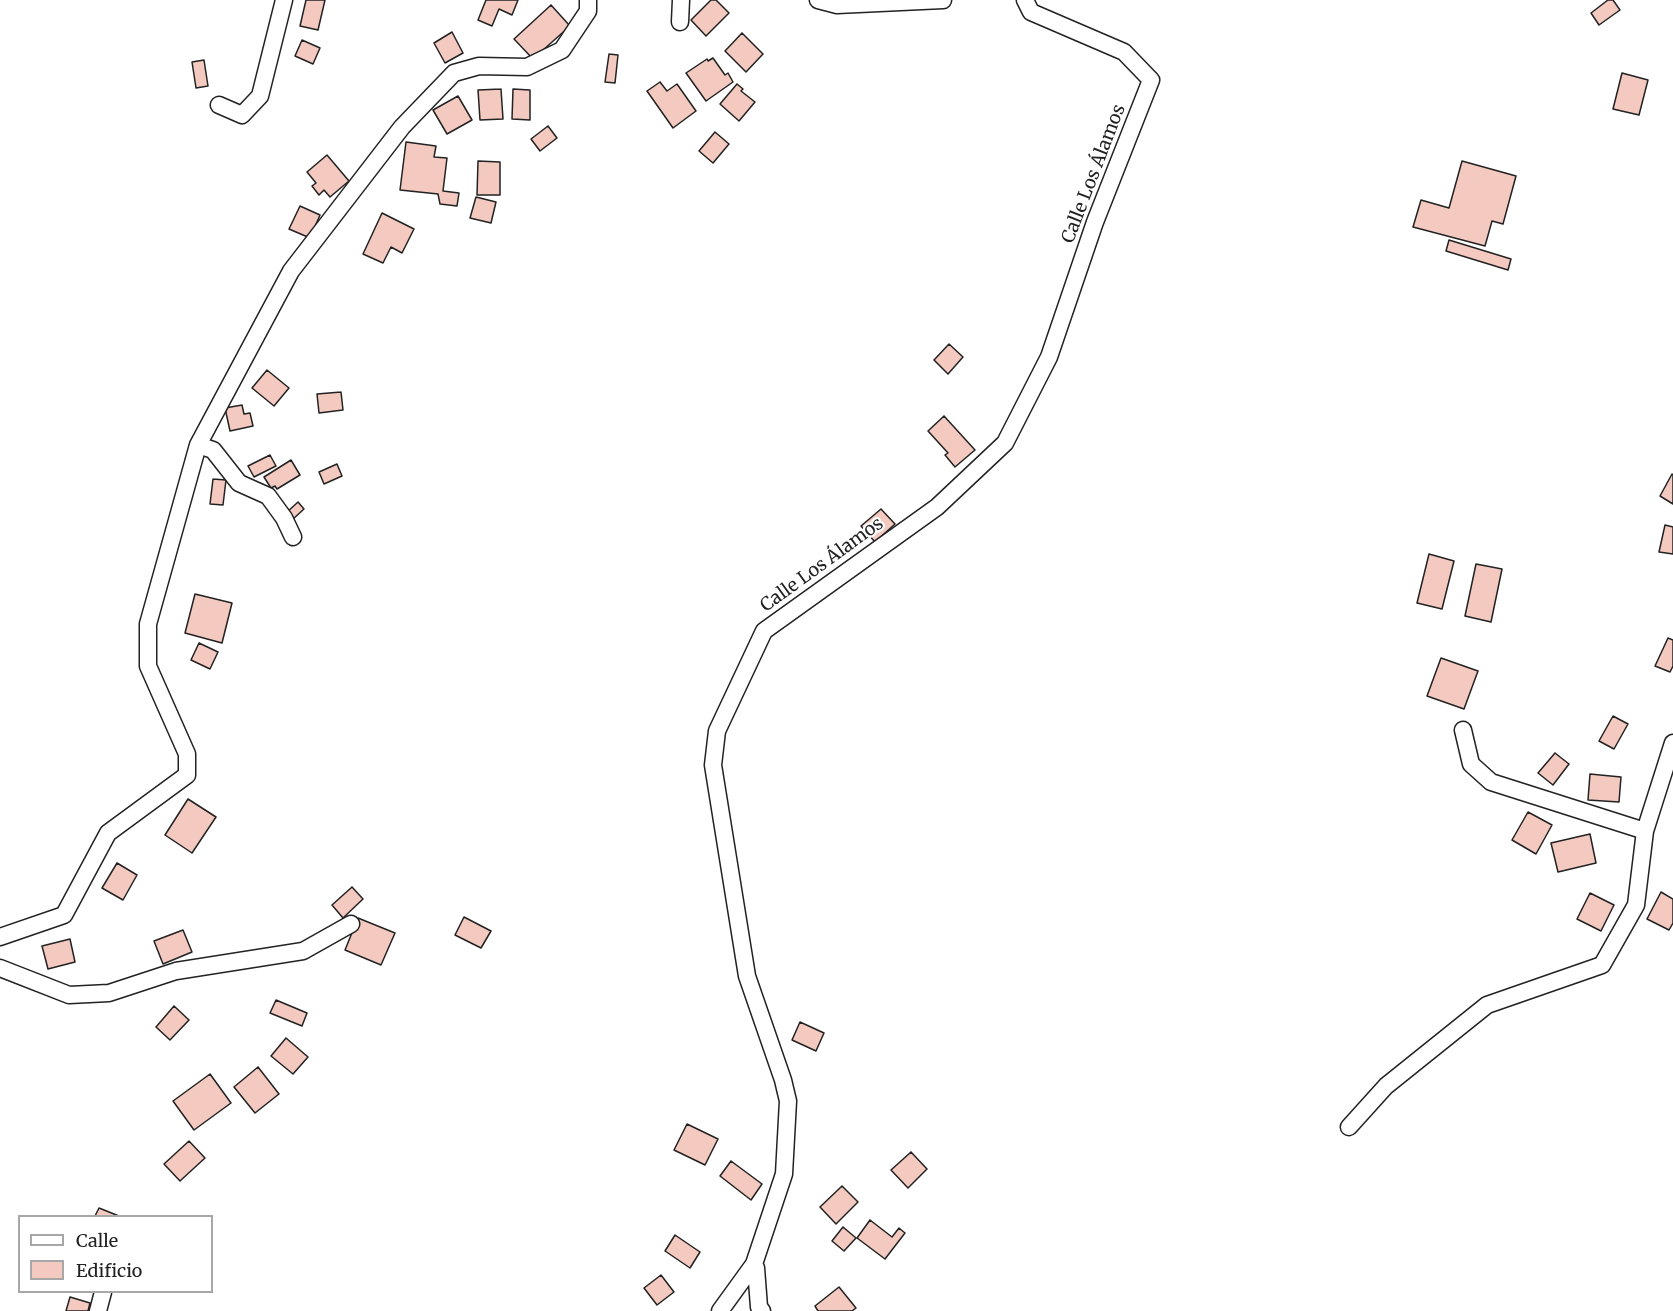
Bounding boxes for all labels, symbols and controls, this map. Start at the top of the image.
street label: Calle Los Álamos [1058,102,1130,246]
street label: Calle Los Álamos [756,513,888,617]
legend [18,1215,213,1293]
text: Calle [76,1229,118,1252]
text: Edificio [76,1259,142,1282]

